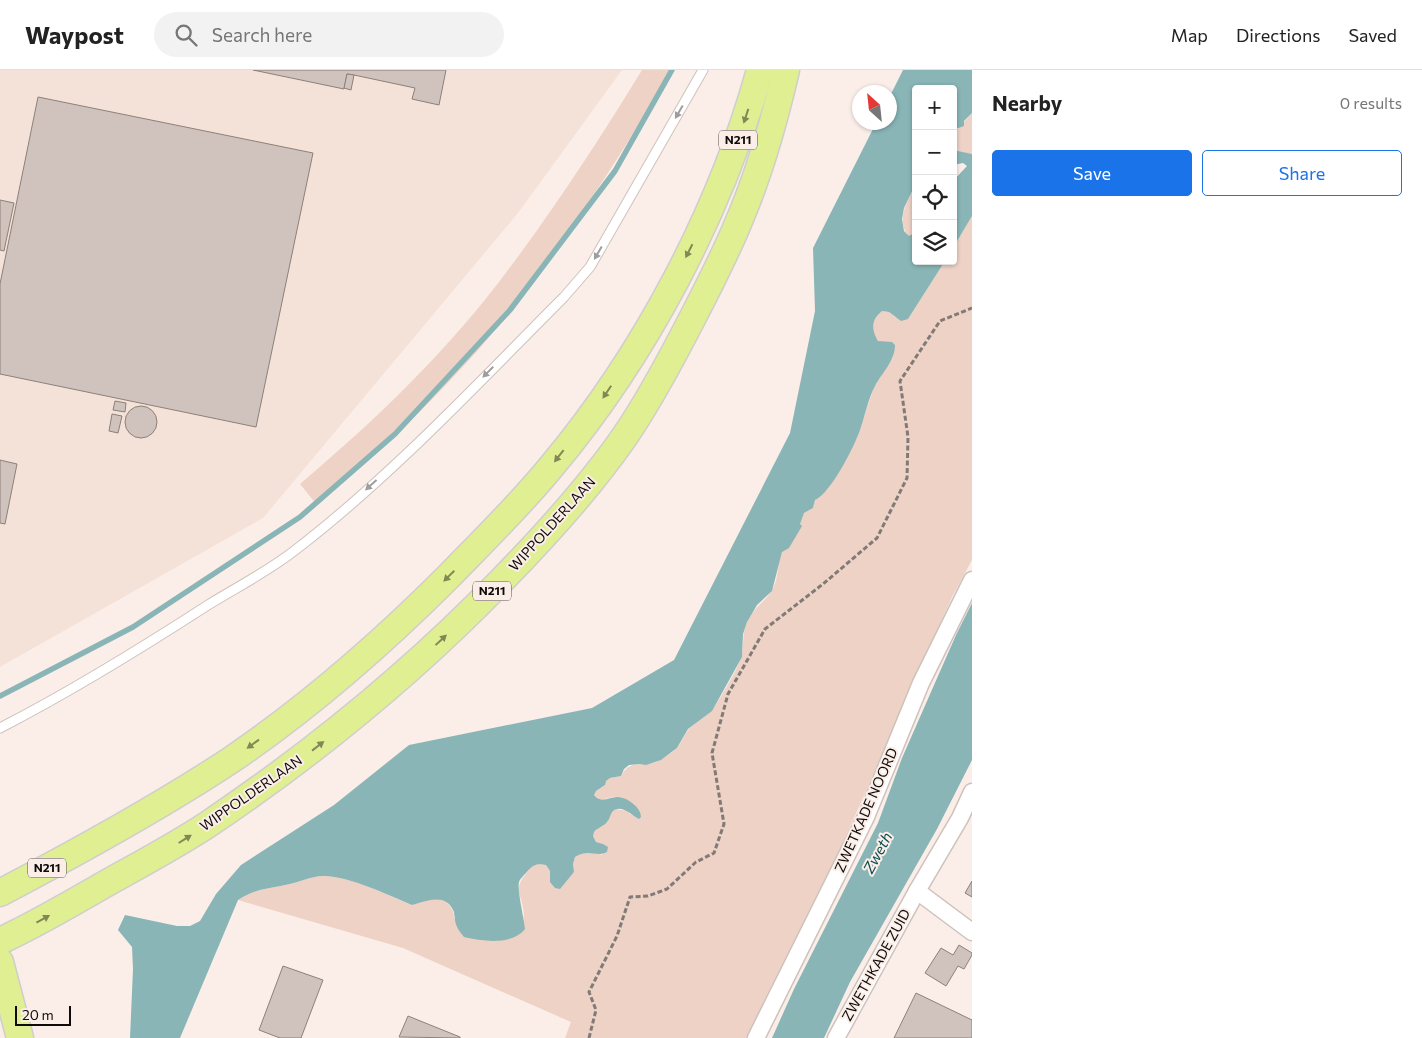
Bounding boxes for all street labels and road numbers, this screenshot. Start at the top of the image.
road number: N211 [719,130,757,150]
street label: WIPPOLDERLAAN [505,473,598,574]
road number: N211 [473,582,511,600]
street label: ZWETKADE NOORD [830,745,901,875]
street label: WIPPOLDERLAAN [196,751,305,834]
road number: N211 [28,858,66,878]
street label: ZWETHKADE ZUID [838,906,913,1024]

